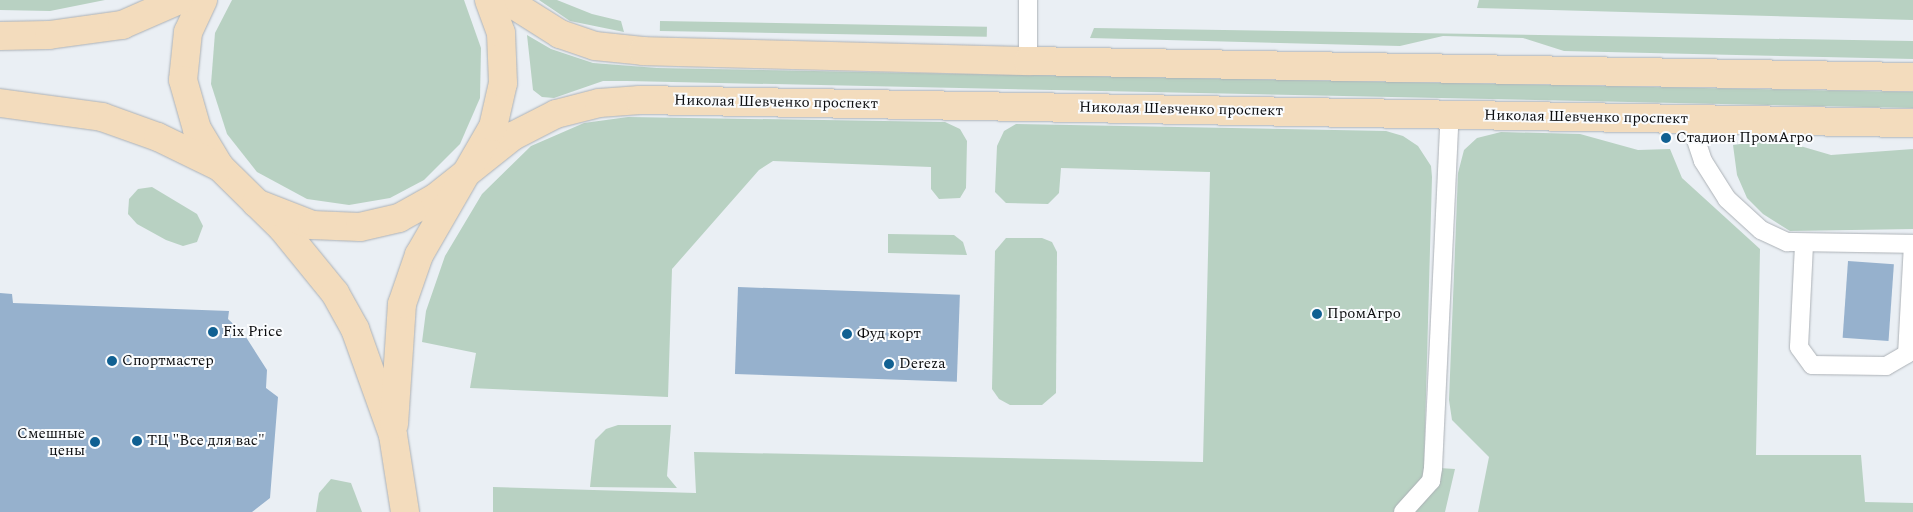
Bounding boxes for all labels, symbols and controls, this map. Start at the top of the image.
street label: Николая Шевченко проспект [674,91,878,113]
street label: Николая Шевченко проспект [1079,98,1283,120]
street label: Николая Шевченко проспект [1484,106,1688,128]
place label: Стадион ПромАгро [1676,129,1813,147]
marker: Стадион ПромАгро [1660,132,1672,144]
place label: ПромАгро [1327,305,1401,323]
marker: ПромАгро [1311,308,1323,320]
place label: Fix Price [223,323,282,341]
place label: Фуд корт [857,325,921,343]
marker: Fix Price [207,326,219,338]
marker: Фуд корт [841,328,853,340]
place label: Спортмастер [122,352,214,370]
marker: Спортмастер [106,355,118,367]
place label: Dereza [899,355,946,373]
marker: Dereza [883,358,895,370]
place label: Смешные цены [17,424,85,459]
place label: ТЦ "Все для вас" [147,432,265,450]
marker: ТЦ "Все для вас" [131,435,143,447]
marker: Смешные цены [89,436,101,448]

